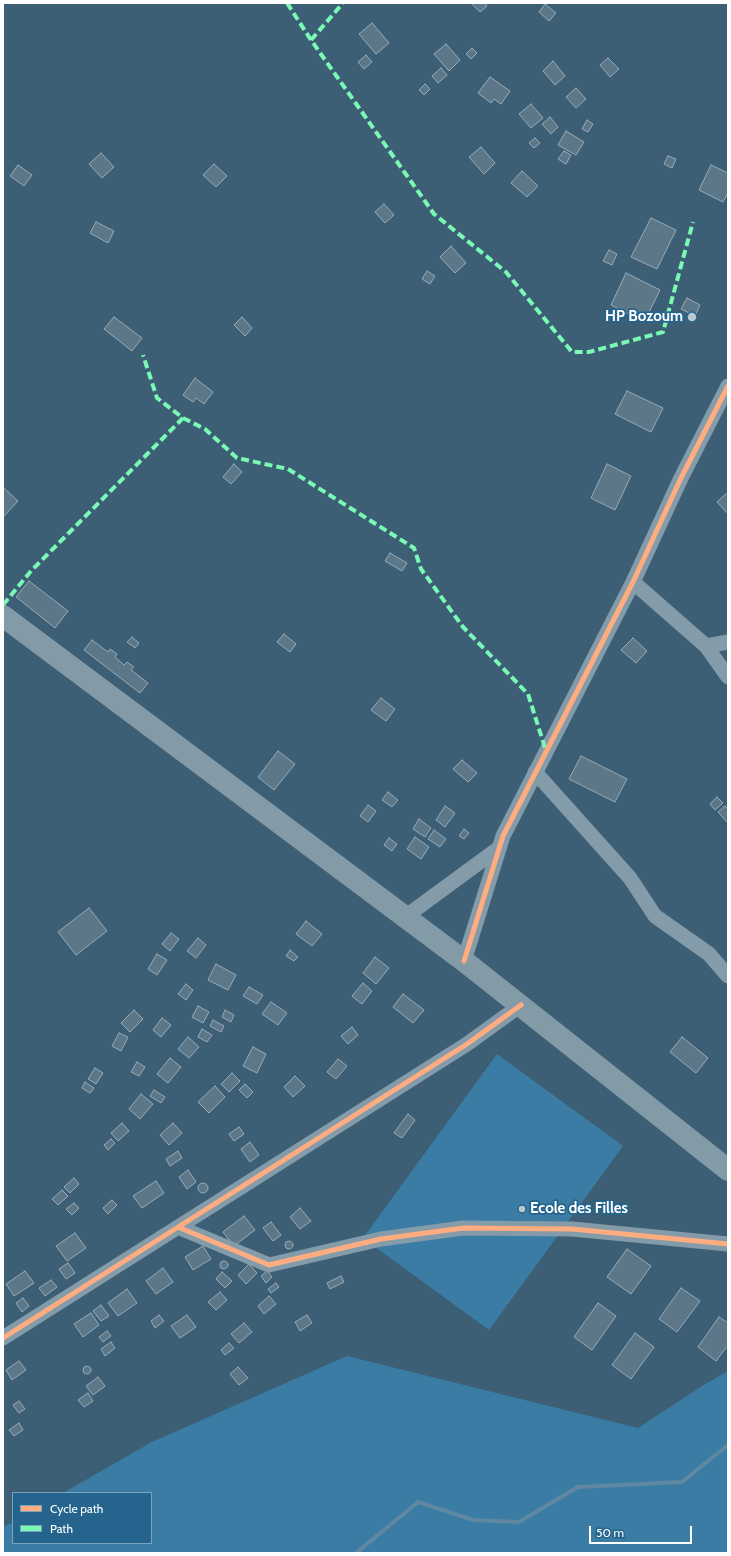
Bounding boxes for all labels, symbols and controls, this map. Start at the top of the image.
place label: HP Bozoum [605,308,683,326]
marker: HP Bozoum [686,311,698,323]
place label: Ecole des Filles [530,1200,628,1218]
marker: Ecole des Filles [517,1204,527,1214]
legend [12,1492,152,1544]
text: Cycle path [50,1501,103,1516]
scale bar [591,1518,694,1544]
text: Path [50,1521,73,1536]
text: 50 m [596,1525,624,1540]

